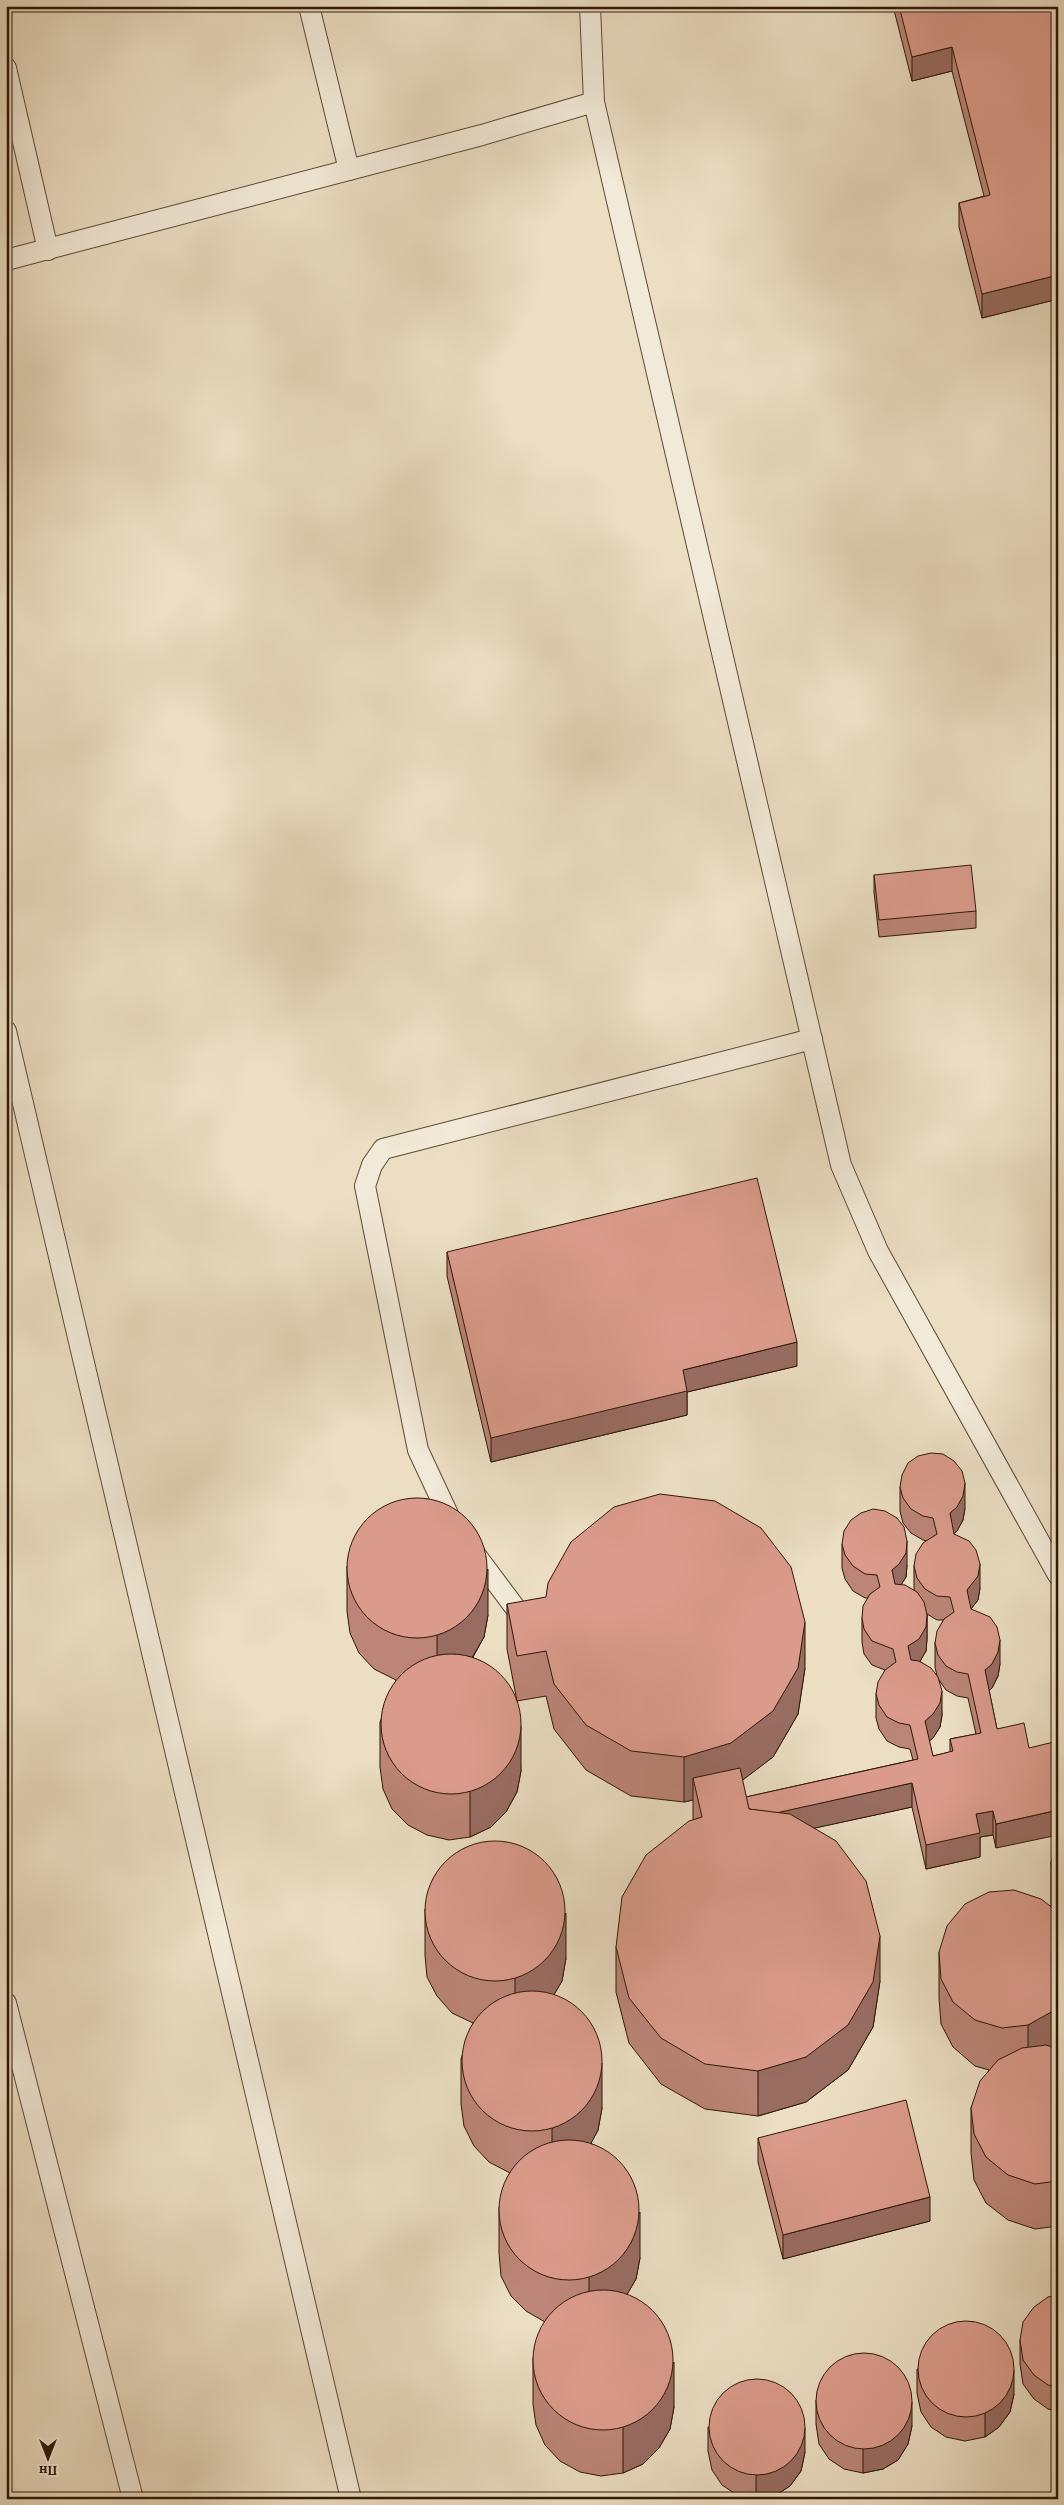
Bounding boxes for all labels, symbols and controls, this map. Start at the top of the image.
north arrow [22,2432,72,2482]
text: Пн [39,2461,57,2481]

